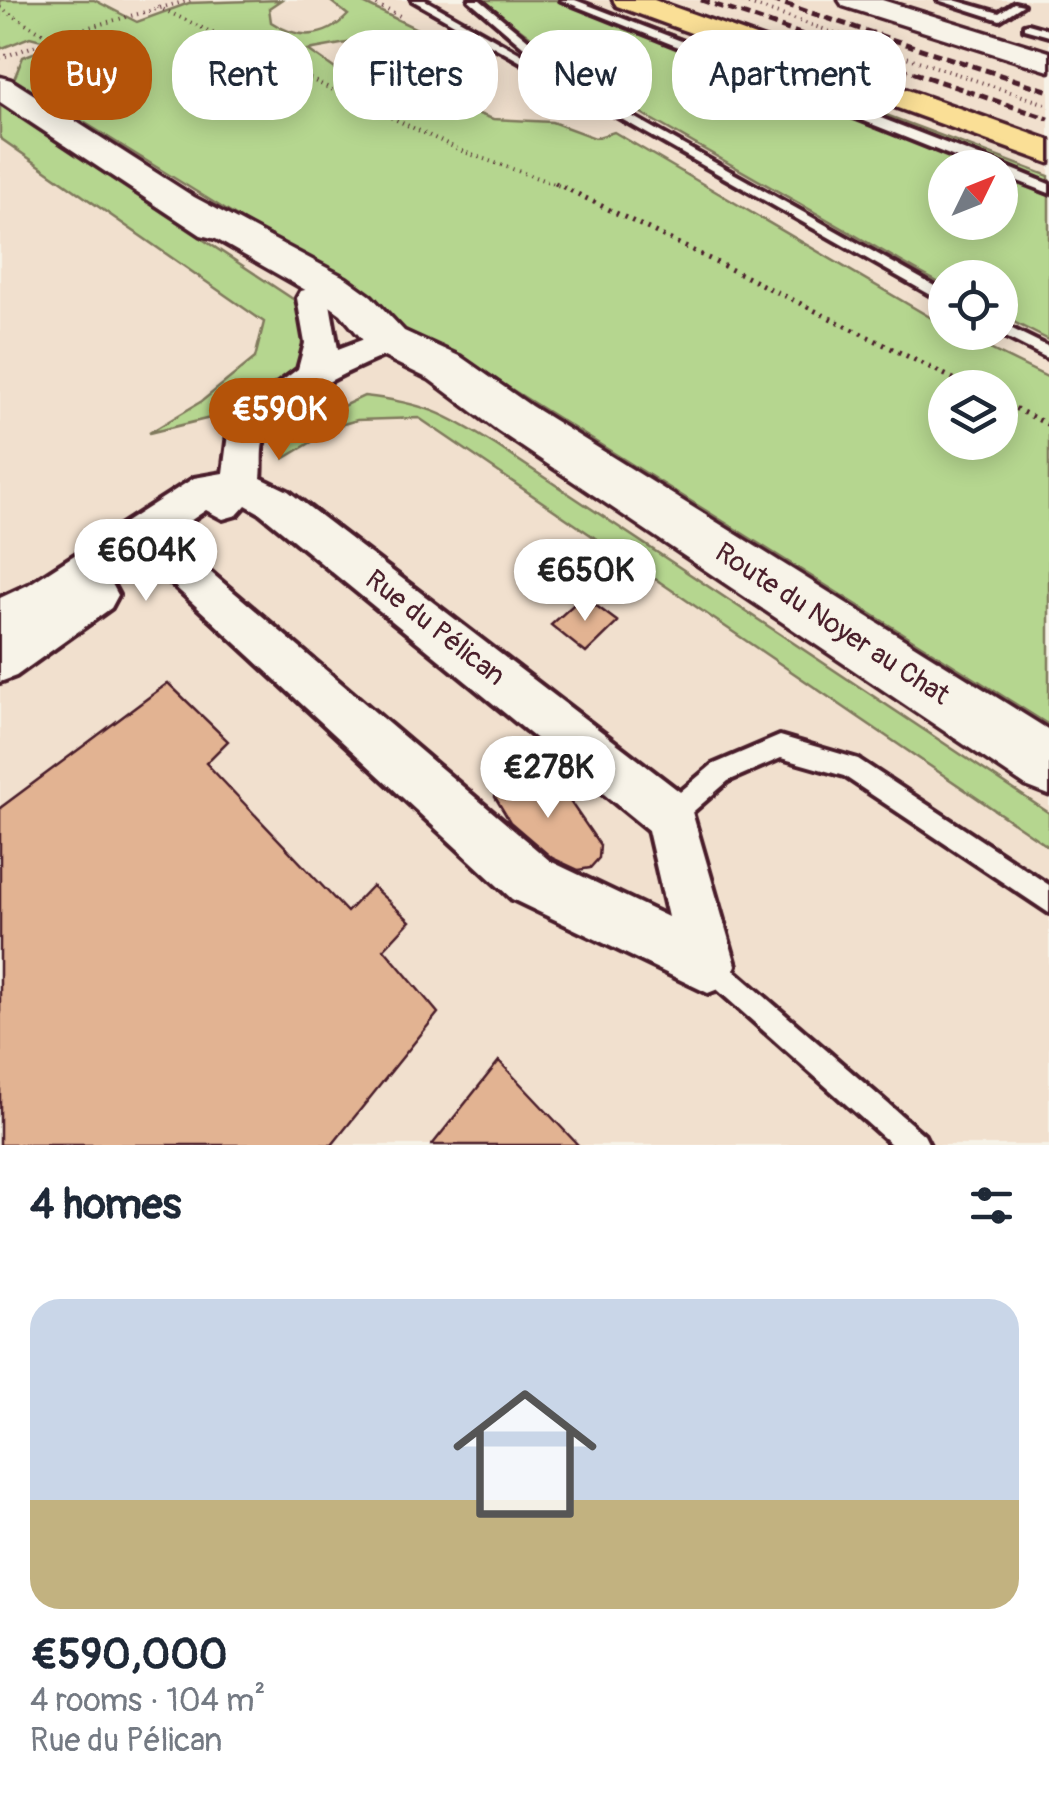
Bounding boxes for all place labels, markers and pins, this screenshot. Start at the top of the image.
pin: €590K [209,378,349,463]
pin: €604K [76,519,216,604]
pin: €650K [515,539,655,624]
pin: €278K [478,736,618,821]

